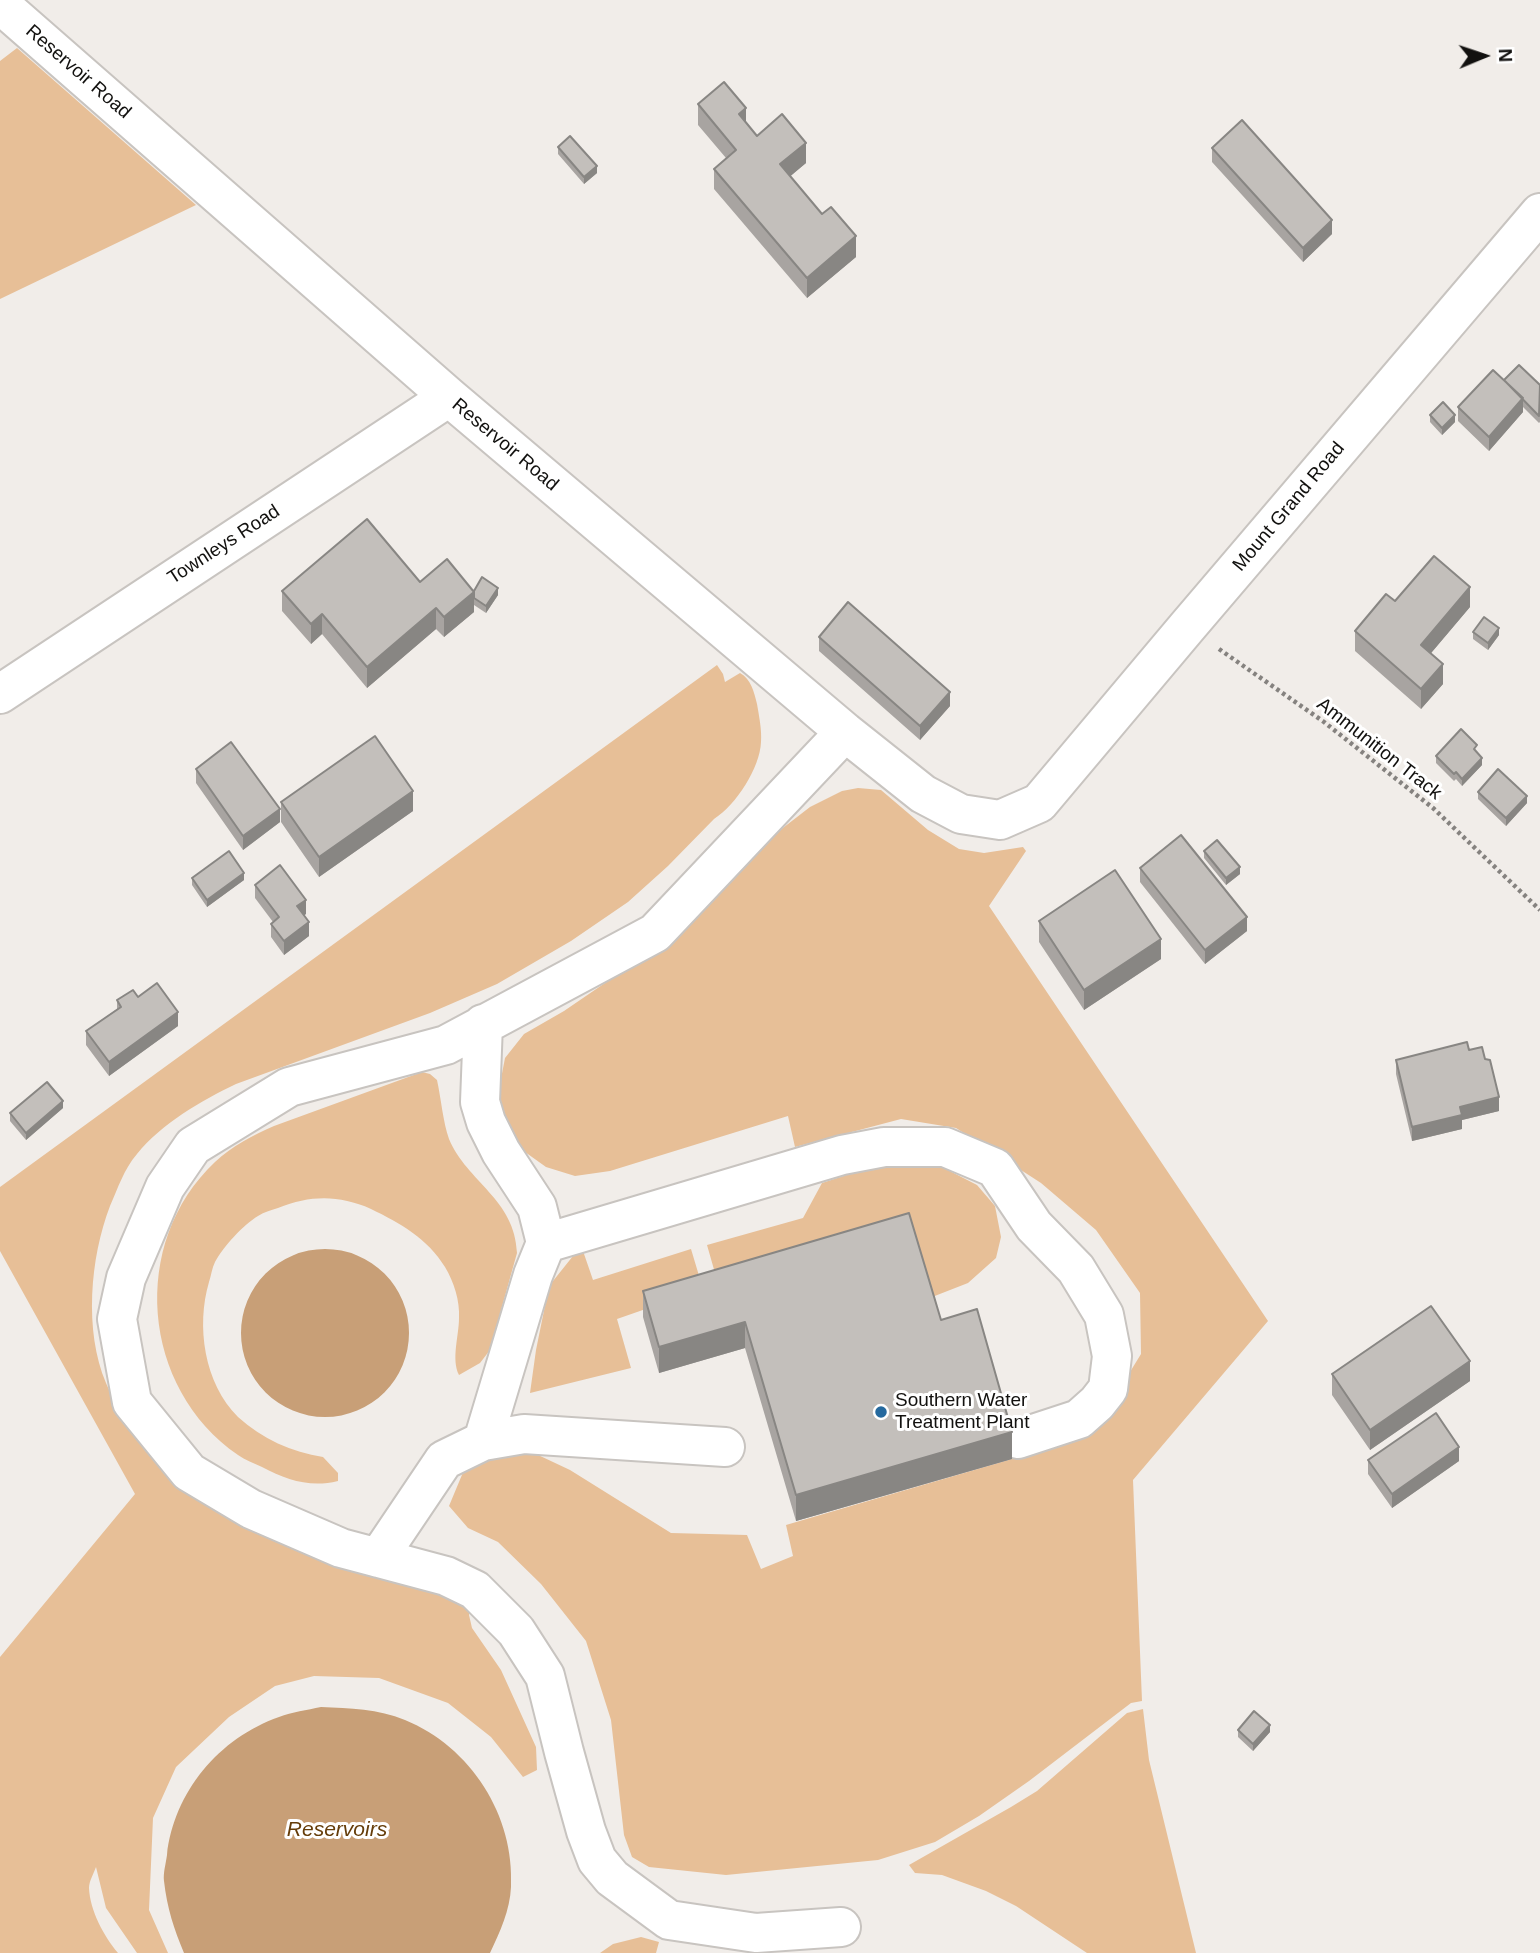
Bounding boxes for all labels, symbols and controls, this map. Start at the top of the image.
street label: Reservoir Road [21,20,135,124]
north arrow [1449,21,1519,91]
text: N [1495,48,1516,62]
street label: Reservoir Road [447,394,563,496]
street label: Mount Grand Road [1228,438,1350,576]
street label: Townleys Road [164,500,284,590]
street label: Ammunition Track [1312,693,1446,805]
place label: Southern Water Treatment Plant [895,1390,1029,1434]
marker: Southern Water Treatment Plant [873,1404,889,1420]
water label: Reservoirs [287,1817,387,1843]

